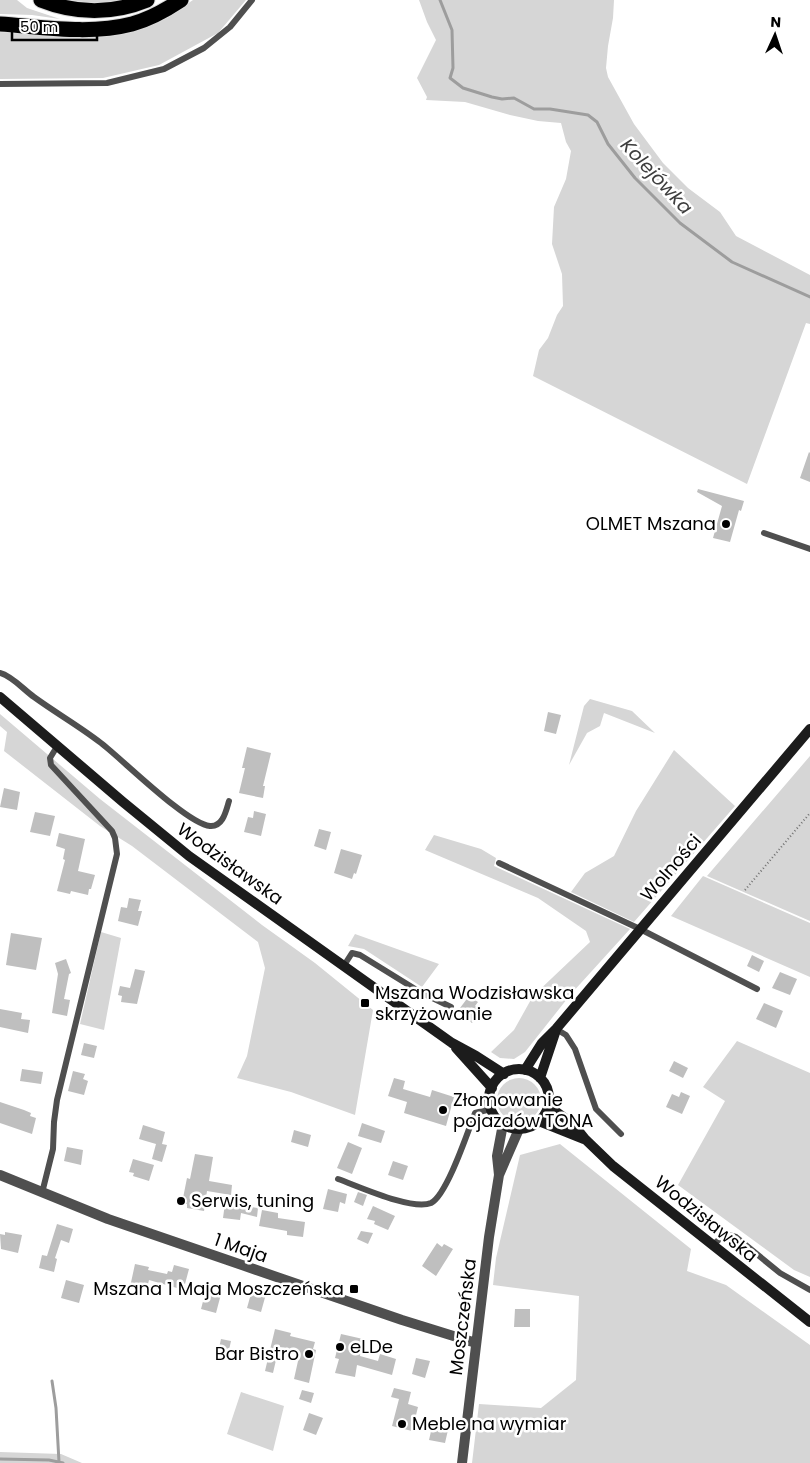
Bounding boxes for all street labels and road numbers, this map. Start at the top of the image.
street label: Wodzisławska [172,817,288,911]
street label: Wolności [635,829,707,907]
street label: Wodzisławska [650,1169,763,1268]
street label: 1 Maja [211,1227,271,1268]
street label: Moszczeńska [443,1257,482,1377]

